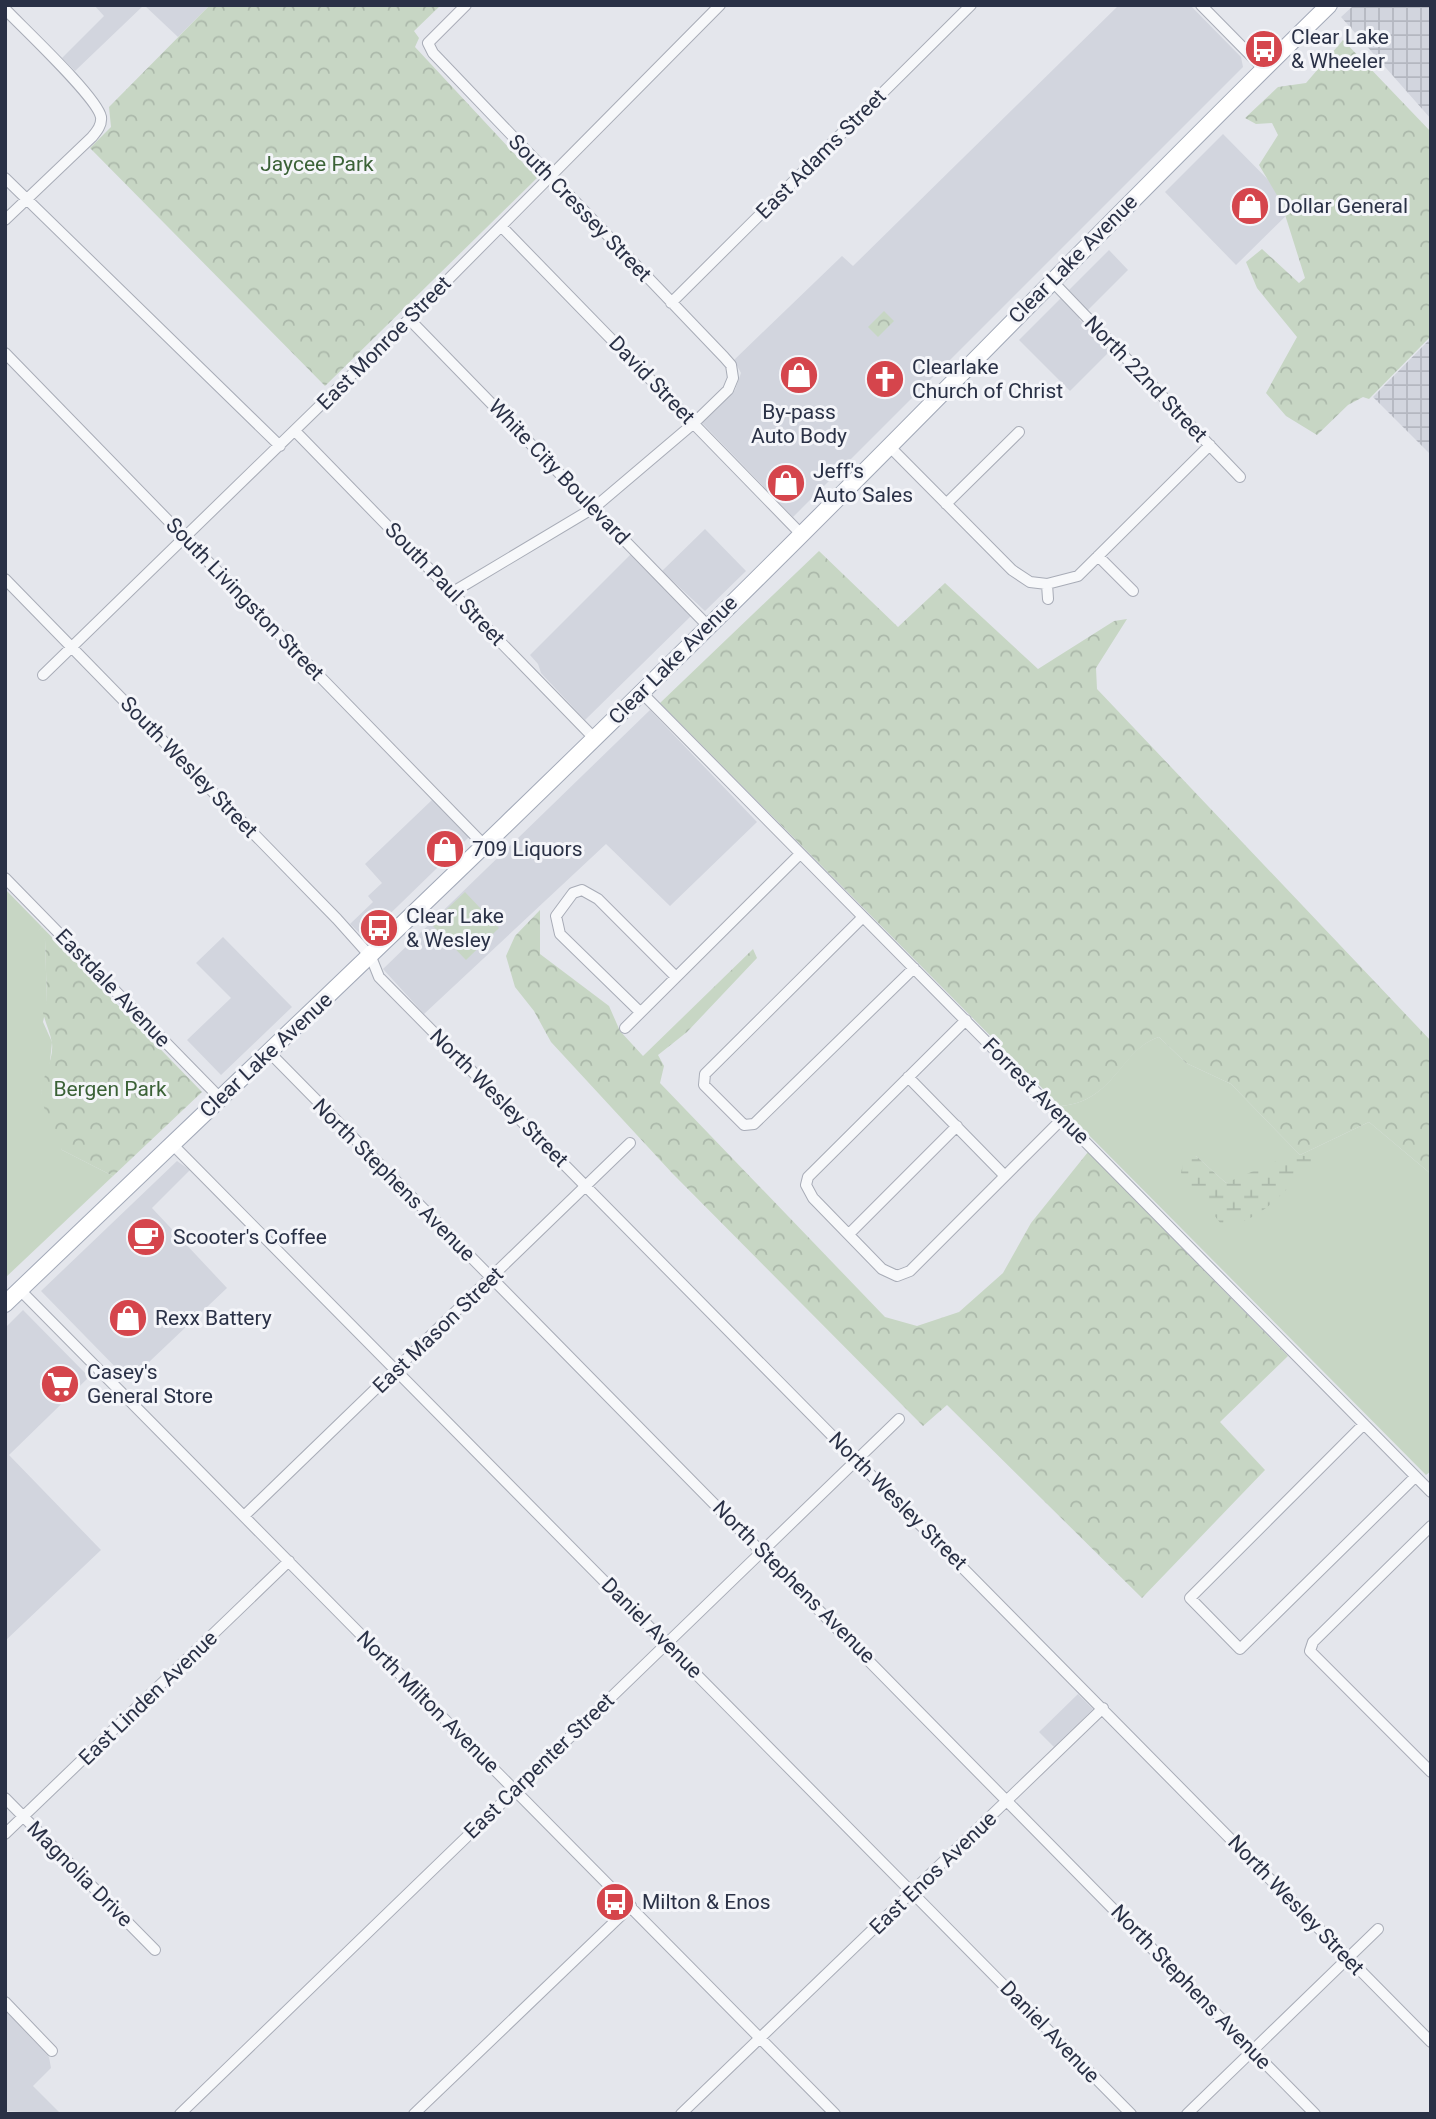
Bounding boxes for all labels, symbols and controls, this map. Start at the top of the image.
place label: Clear Lake & Wheeler [1291,25,1389,73]
bus stop icon: Clear Lake & Wheeler [1243,28,1285,70]
street label: East Adams Street [751,84,891,224]
street label: South Cressey Street [504,130,656,286]
park label: Jaycee Park [260,152,374,176]
shop icon: Dollar General [1229,185,1271,227]
street label: Clear Lake Avenue [1004,190,1142,328]
place label: Dollar General [1277,194,1408,218]
street label: East Monroe Street [312,271,456,415]
street label: North 22nd Street [1080,311,1212,447]
street label: David Street [604,331,700,429]
shop icon: By-pass Auto Body [778,354,820,396]
place label: Clearlake Church of Christ [912,355,1063,403]
church icon: Clearlake Church of Christ [864,358,906,400]
street label: White City Boulevard [484,395,634,549]
place label: By-pass Auto Body [751,400,847,448]
place label: Jeff's Auto Sales [813,459,913,507]
shop icon: Jeff's Auto Sales [765,462,807,504]
street label: South Livingston Street [161,513,329,685]
street label: South Paul Street [380,518,510,651]
street label: Clear Lake Avenue [604,591,742,729]
street label: South Wesley Street [116,692,263,843]
shop icon: 709 Liquors [424,828,466,870]
place label: 709 Liquors [472,837,582,861]
place label: Clear Lake & Wesley [406,904,504,952]
bus stop icon: Clear Lake & Wesley [358,907,400,949]
street label: Eastdale Avenue [51,924,175,1052]
street label: Clear Lake Avenue [195,988,337,1122]
street label: North Wesley Street [425,1024,573,1172]
street label: Forrest Avenue [978,1033,1094,1149]
park label: Bergen Park [53,1077,167,1101]
street label: North Stephens Avenue [308,1094,480,1266]
cafe icon: Scooter's Coffee [125,1216,167,1258]
place label: Scooter's Coffee [173,1225,327,1249]
street label: East Mason Street [368,1262,508,1398]
shop icon: Rexx Battery [107,1297,149,1339]
place label: Rexx Battery [155,1306,272,1330]
place label: Casey's General Store [87,1360,213,1408]
supermarket icon: Casey's General Store [39,1363,81,1405]
street label: North Wesley Street [824,1427,972,1575]
street label: North Stephens Avenue [708,1496,880,1668]
street label: Daniel Avenue [597,1573,707,1683]
street label: East Linden Avenue [74,1626,222,1770]
street label: North Milton Avenue [352,1626,504,1778]
street label: East Carpenter Street [459,1688,619,1844]
street label: East Enos Avenue [865,1807,1001,1939]
street label: Magnolia Drive [22,1816,138,1932]
street label: North Wesley Street [1223,1830,1369,1980]
bus stop icon: Milton & Enos [594,1881,636,1923]
place label: Milton & Enos [642,1890,771,1914]
street label: North Stephens Avenue [1106,1900,1276,2074]
street label: Daniel Avenue [996,1976,1104,2088]

